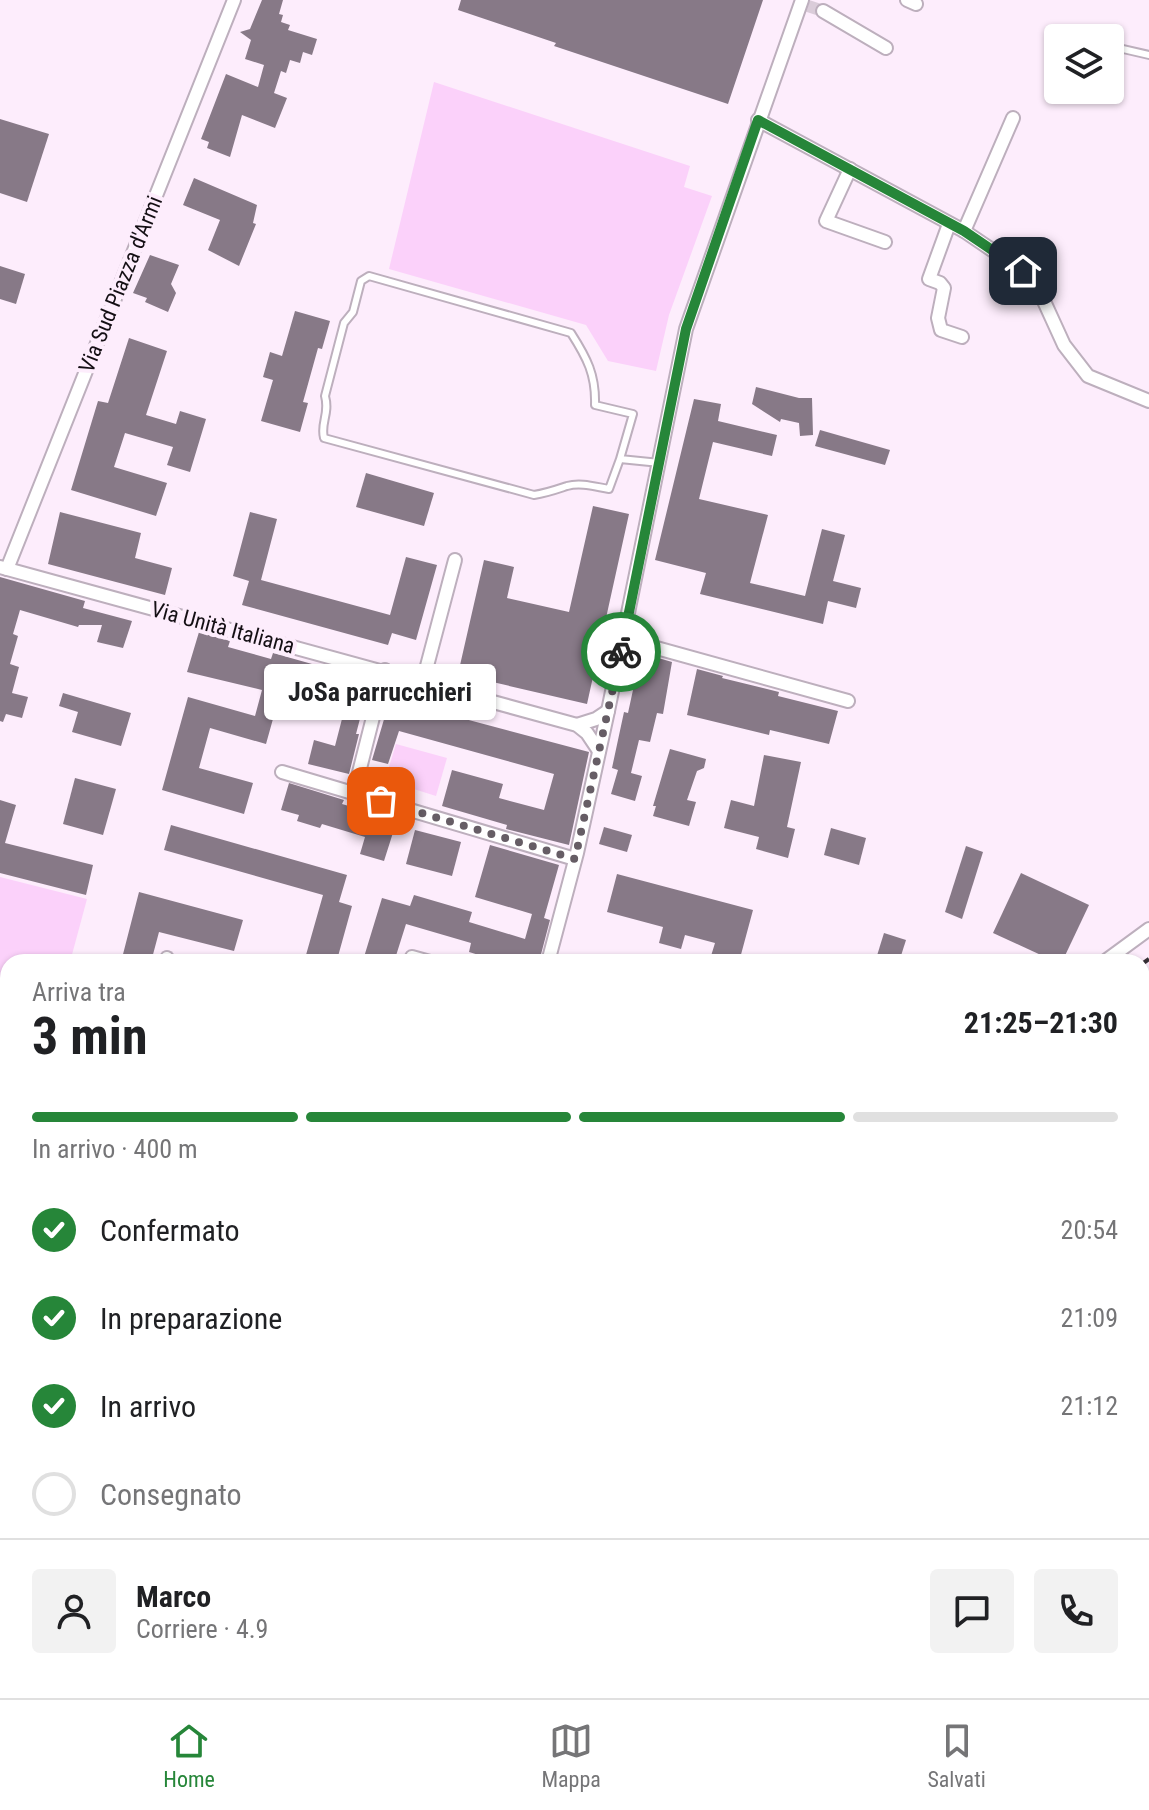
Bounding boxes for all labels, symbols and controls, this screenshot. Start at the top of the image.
map controls [1044,24,1124,104]
button: layers [1044,24,1124,104]
street label: Via Sud Piazza d'Armi [74,192,167,376]
pin [989,237,1057,305]
icon: home [1001,249,1045,293]
street label: Via Unità Italiana [148,596,297,659]
courier [581,612,661,692]
icon: bike [599,630,643,674]
callout: JoSa parrucchieri [265,665,497,721]
text: JoSa parrucchieri [288,677,472,707]
pin [347,767,415,835]
icon: bag [359,779,403,823]
text: Arriva tra [32,977,126,1007]
text: 21:25–21:30 [964,1005,1118,1040]
text: 3 min [32,1006,148,1067]
text: In arrivo · 400 m [32,1134,198,1164]
icon: check [32,1208,76,1252]
text: Confermato [100,1213,240,1248]
text: 20:54 [1061,1215,1118,1245]
icon: check [32,1296,76,1340]
text: In preparazione [100,1301,282,1336]
text: 21:09 [1061,1303,1118,1333]
icon: check [32,1384,76,1428]
text: In arrivo [100,1389,196,1424]
text: 21:12 [1061,1391,1118,1421]
text: Consegnato [100,1477,242,1512]
button: person [32,1569,116,1653]
button: chat [930,1569,1014,1653]
button: phone [1034,1569,1118,1653]
text: Marco [136,1579,211,1614]
text: Corriere · 4.9 [136,1614,268,1644]
tab: Home [163,1719,215,1792]
tab: Mappa [541,1719,601,1792]
tab: Salvati [927,1719,986,1792]

